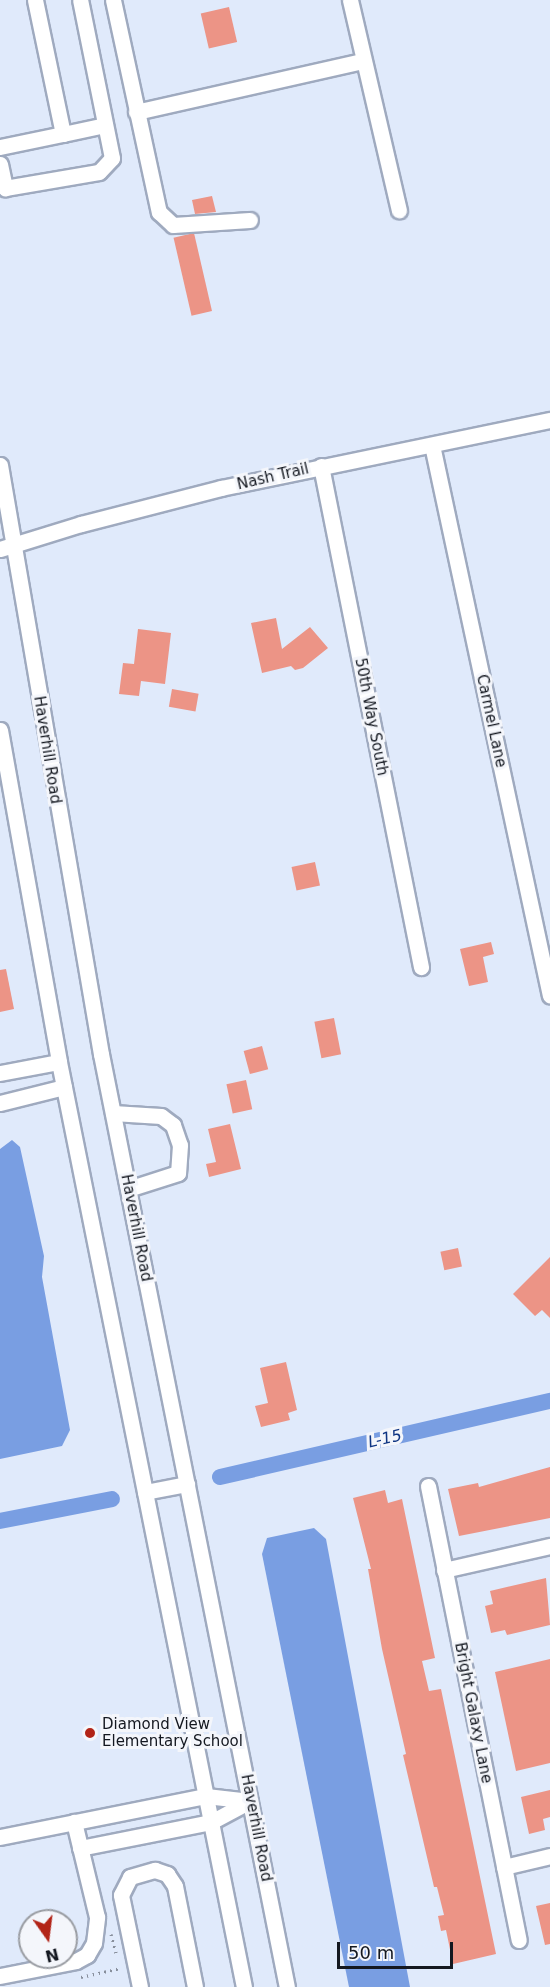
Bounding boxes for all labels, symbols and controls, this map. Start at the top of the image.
street label: Nash Trail [235,460,311,494]
street label: 50th Way South [351,657,391,777]
street label: Carmel Lane [472,673,510,769]
street label: Haverhill Road [30,695,64,805]
street label: Haverhill Road [117,1173,155,1283]
water label: L-15 [366,1426,404,1452]
street label: Bright Galaxy Lane [450,1641,496,1785]
place label: Diamond View Elementary School [102,1715,243,1750]
marker: Diamond View Elementary School [83,1726,97,1740]
street label: Haverhill Road [237,1773,275,1883]
north arrow [18,1909,78,1969]
scale bar [340,1930,456,1968]
text: 50 m [348,1942,394,1963]
text: N [43,1944,61,1966]

